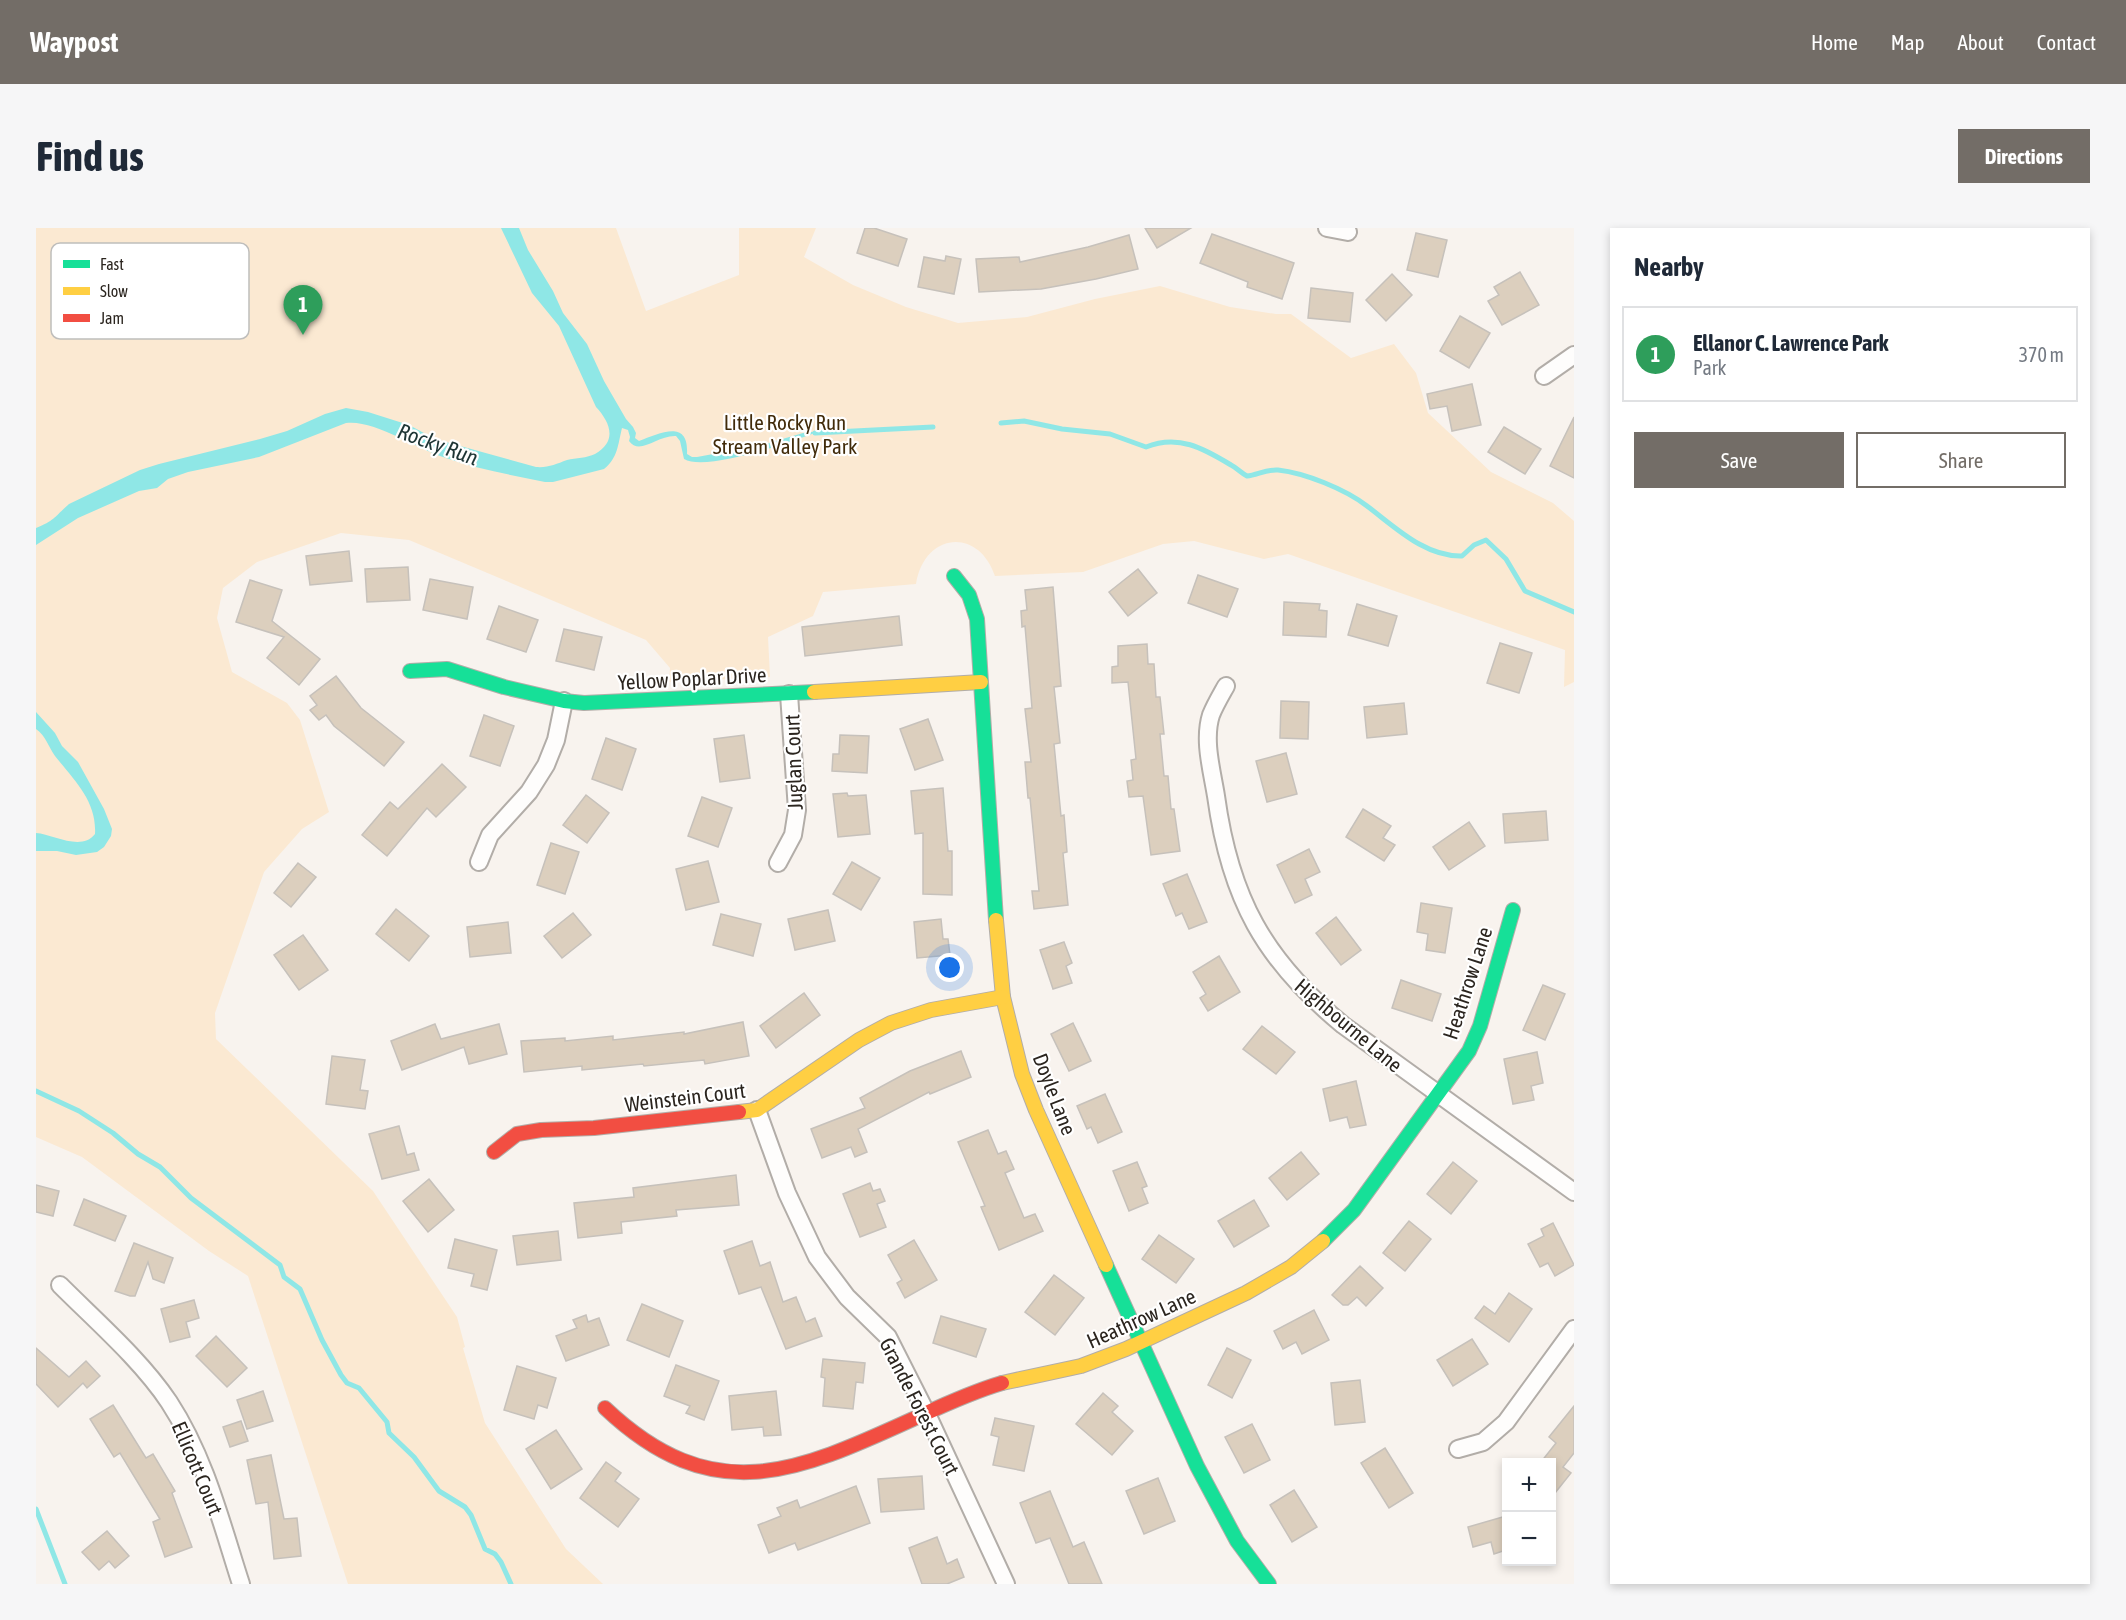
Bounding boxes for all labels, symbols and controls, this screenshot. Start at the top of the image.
text: Waypost [30,26,118,58]
text: Home [1811,30,1858,54]
text: Map [1891,30,1925,54]
text: About [1958,30,2004,54]
text: Contact [2037,30,2096,54]
button: Directions [1958,129,2090,183]
text: Find us [36,132,144,180]
legend [51,243,249,339]
text: Nearby [1634,252,1704,282]
text: Fast [100,255,124,273]
text: Slow [100,282,128,300]
pin: 1 [284,285,322,335]
text: Jam [100,309,124,327]
text: Ellanor C. Lawrence Park [1693,330,1889,356]
text: 1 [1651,343,1660,366]
text: 370 m [2019,343,2064,366]
text: Park [1693,356,1726,379]
park label: Little Rocky Run Stream Valley Park [713,410,857,458]
water label: Rocky Run [394,417,482,471]
button: Save [1634,432,1844,488]
button: Share [1856,432,2066,488]
street label: Yellow Poplar Drive [617,662,767,694]
street label: Juglan Court [779,714,807,810]
street label: Heathrow Lane [1438,924,1496,1042]
your location [935,953,964,982]
street label: Highbourne Lane [1290,973,1408,1077]
street label: Doyle Lane [1028,1050,1082,1138]
street label: Weinstein Court [623,1078,747,1116]
street label: Heathrow Lane [1083,1283,1199,1353]
street label: Grande Forest Court [875,1333,965,1479]
street label: Ellicott Court [168,1418,228,1518]
map controls [1502,1458,1556,1566]
button: + [1502,1458,1556,1512]
button: − [1502,1512,1556,1566]

